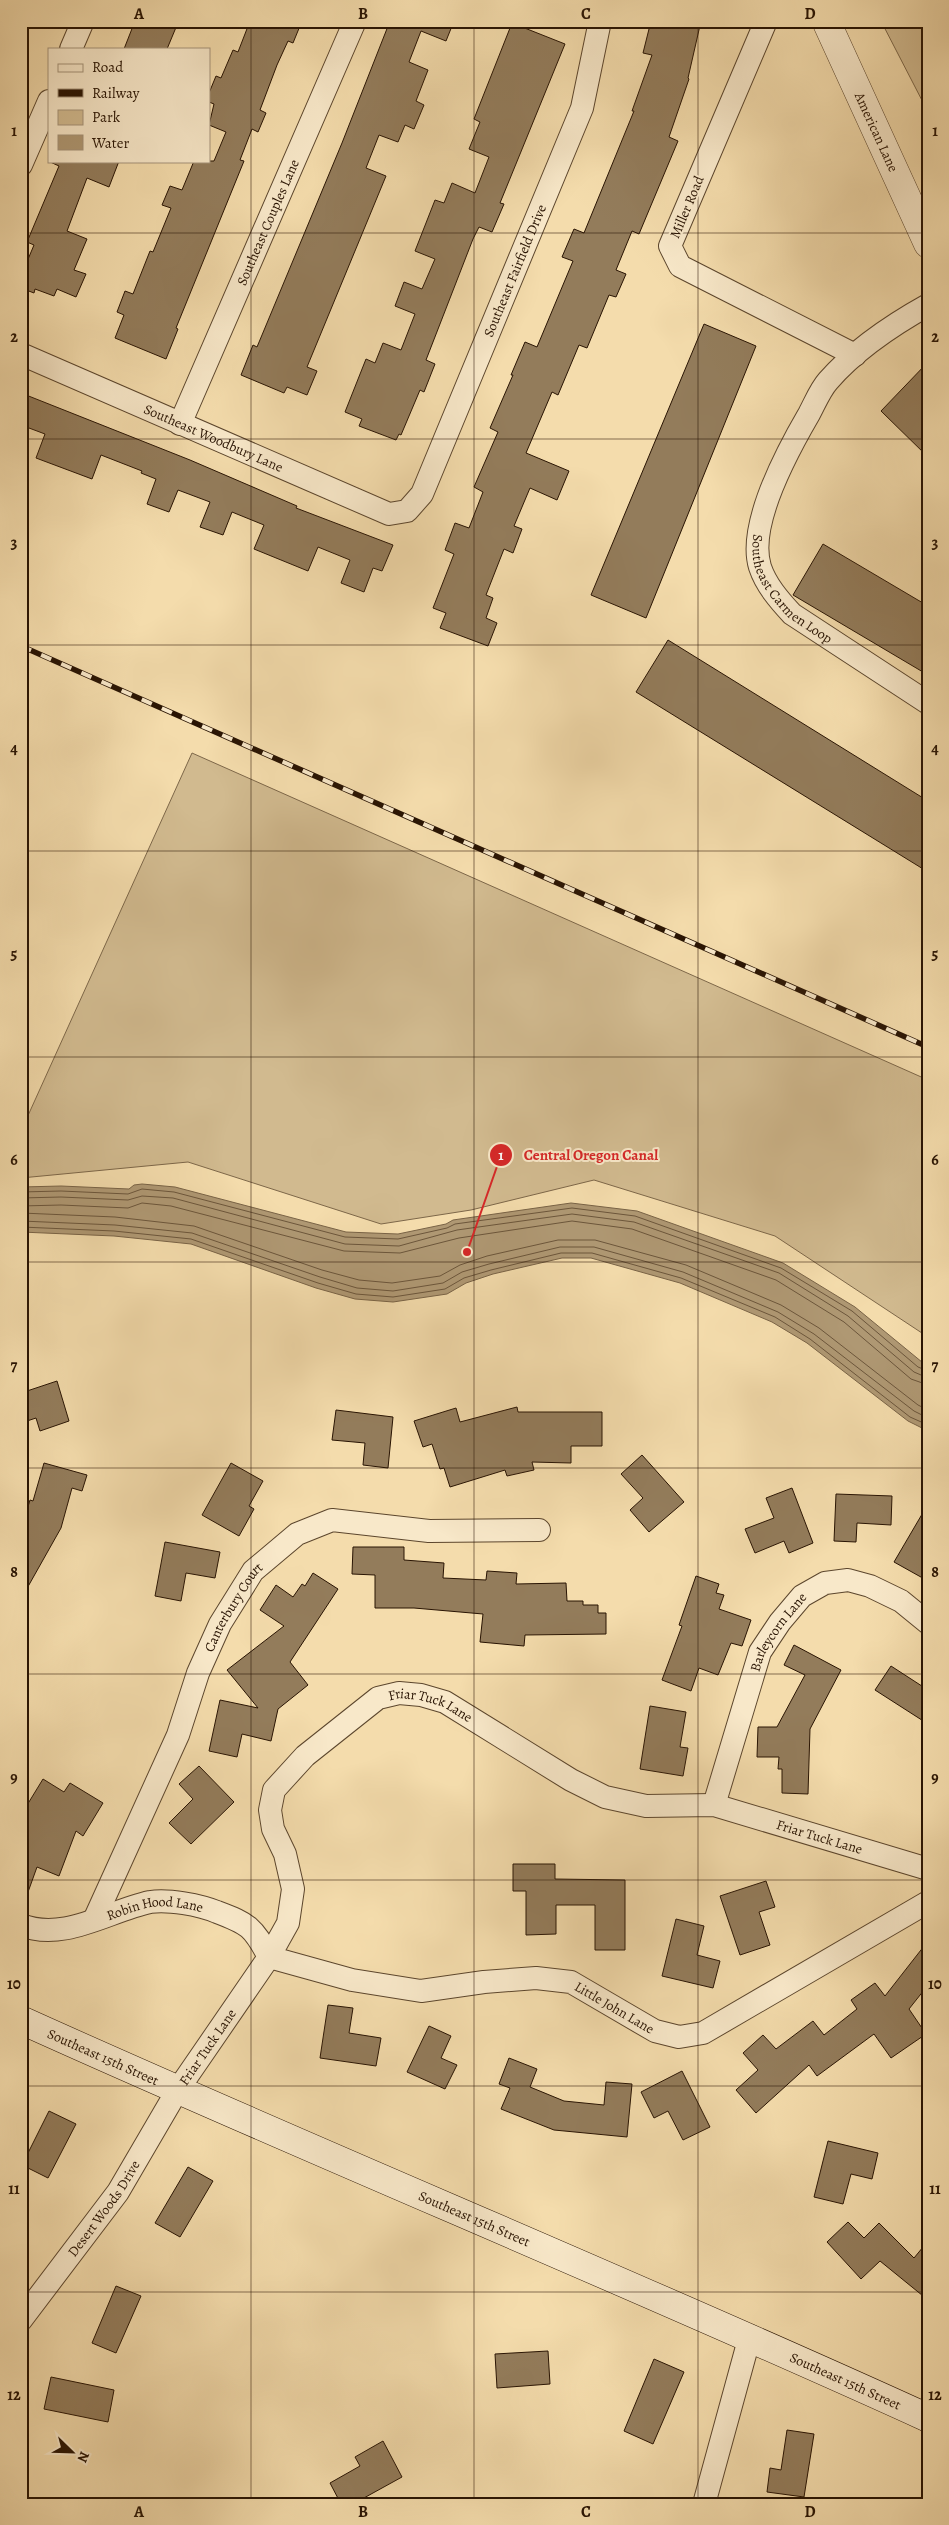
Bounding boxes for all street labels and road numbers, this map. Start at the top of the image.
street label: American Lane [850,88,903,175]
street label: Southeast Couples Lane [232,156,303,288]
street label: Miller Road [665,172,709,241]
street label: Southeast Fairfield Drive [479,201,551,340]
street label: Southeast Woodbury Lane [141,399,286,476]
street label: Southeast Carmen Loop [748,533,836,648]
street label: Canterbury Court [199,1557,267,1655]
street label: Barleycorn Lane [745,1588,811,1674]
street label: Friar Tuck Lane [386,1683,476,1726]
street label: Friar Tuck Lane [774,1815,865,1858]
street label: Robin Hood Lane [104,1892,205,1925]
street label: Little John Lane [571,1977,658,2038]
street label: Friar Tuck Lane [174,2005,240,2089]
street label: Southeast 15th Street [45,2024,162,2090]
street label: Desert Woods Drive [63,2157,144,2260]
street label: Southeast 15th Street [416,2186,534,2251]
street label: Southeast 15th Street [787,2348,904,2414]

